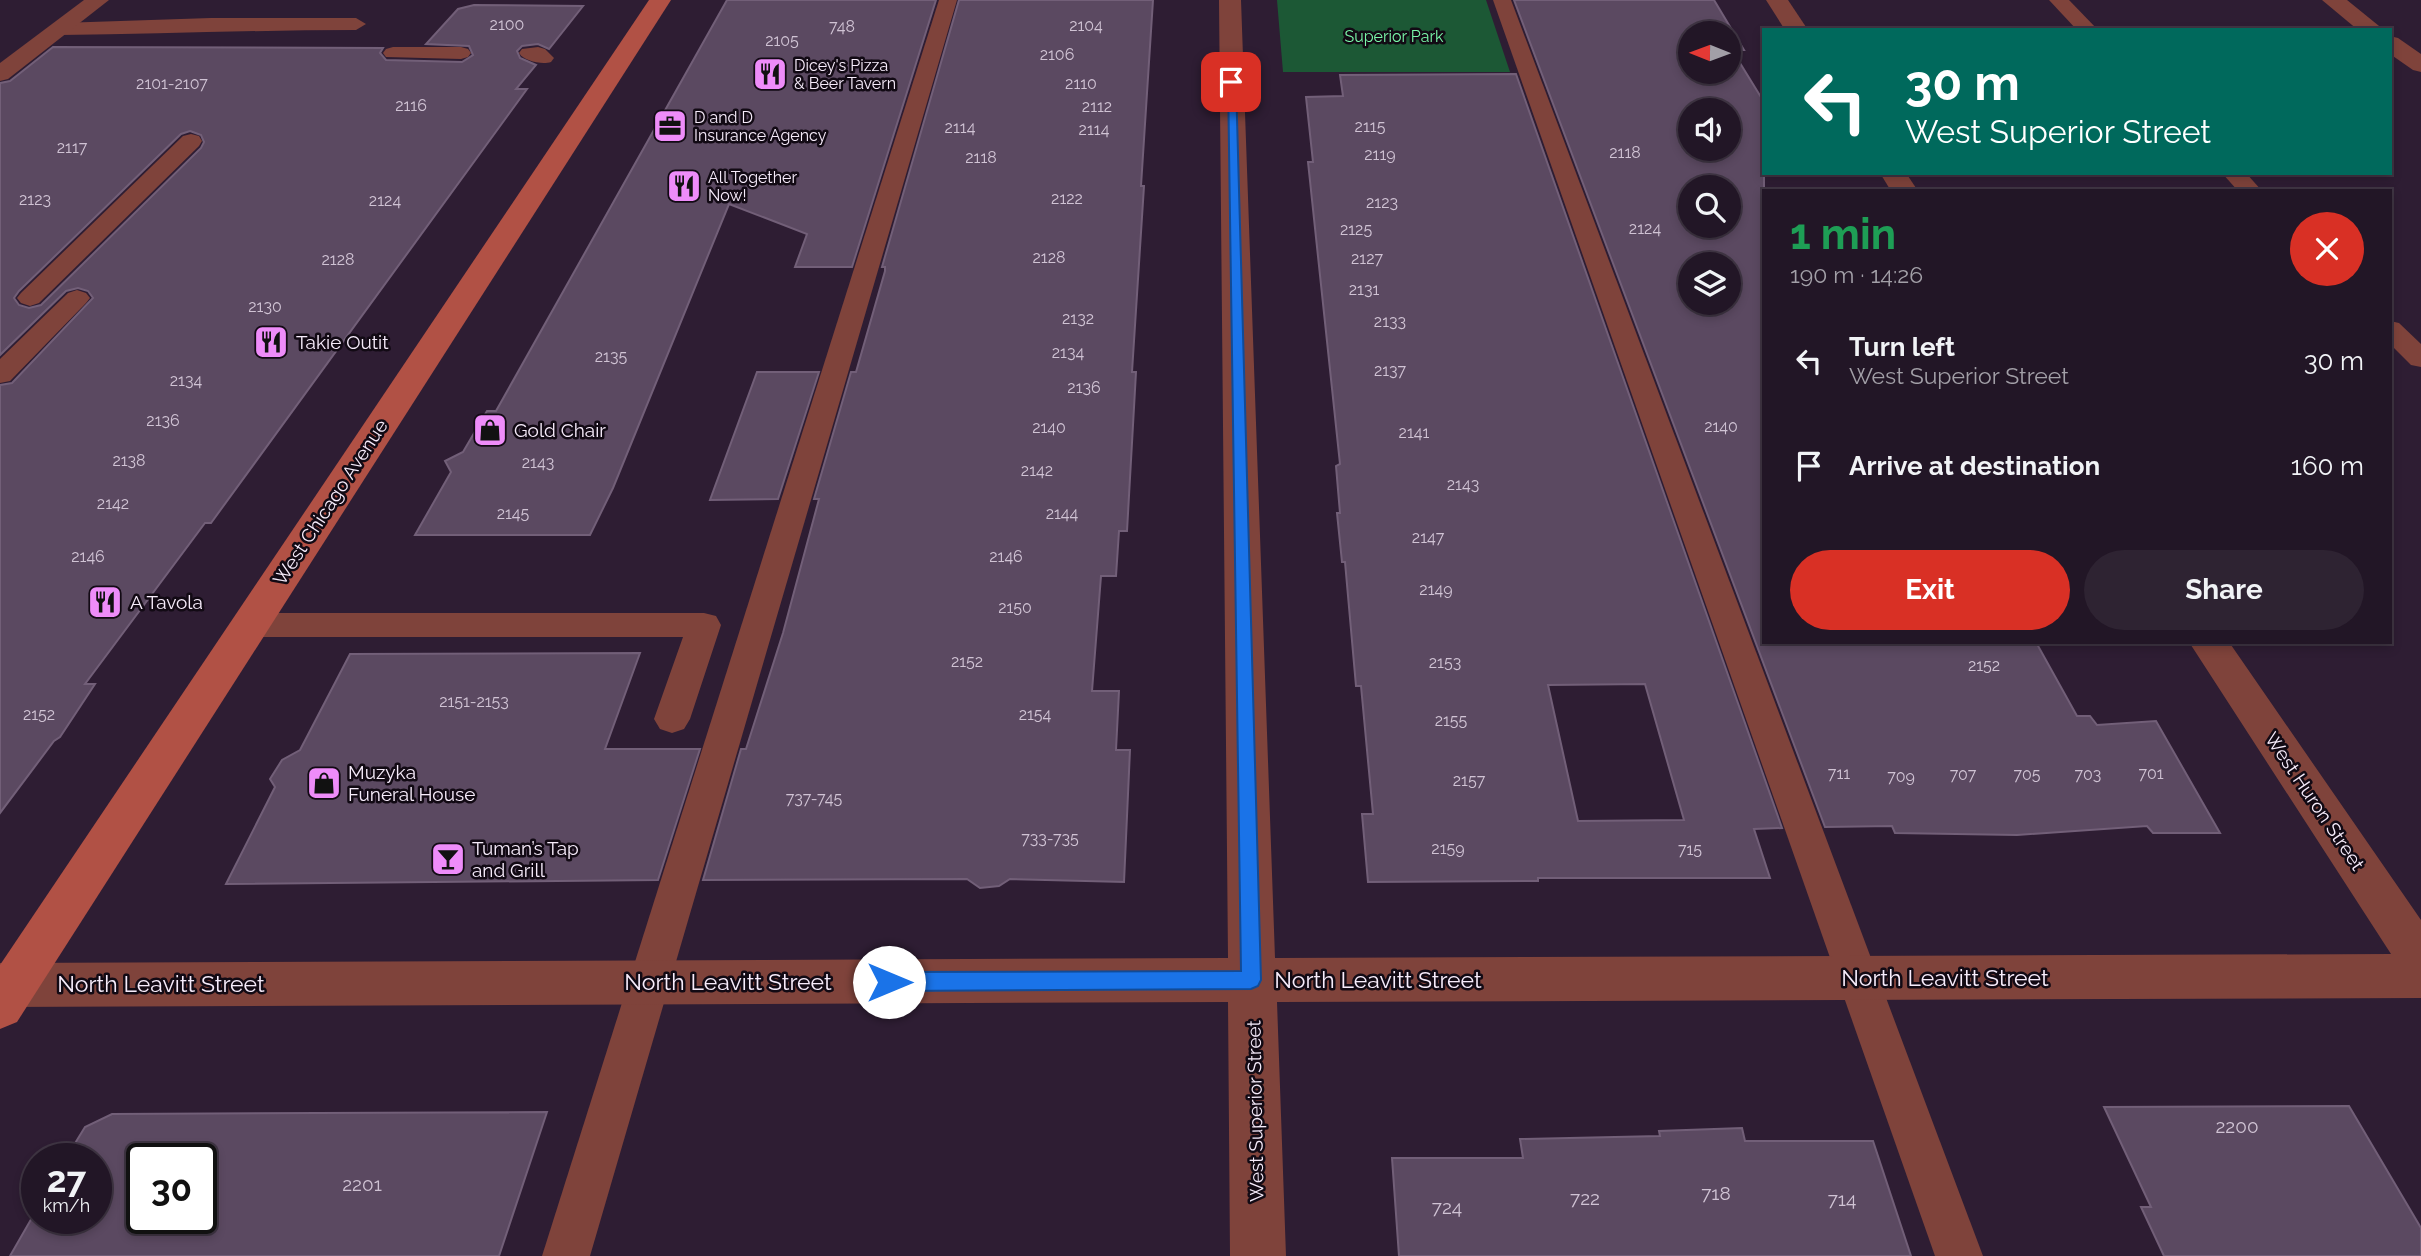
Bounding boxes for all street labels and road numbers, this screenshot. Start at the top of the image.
street label: West Chicago Avenue [268,415,392,589]
street label: West Huron Street [2261,728,2370,875]
street label: North Leavitt Street [1841,964,2049,991]
street label: North Leavitt Street [1274,966,1482,993]
street label: North Leavitt Street [624,968,832,995]
street label: North Leavitt Street [57,970,265,997]
street label: West Superior Street [1242,1019,1268,1202]

